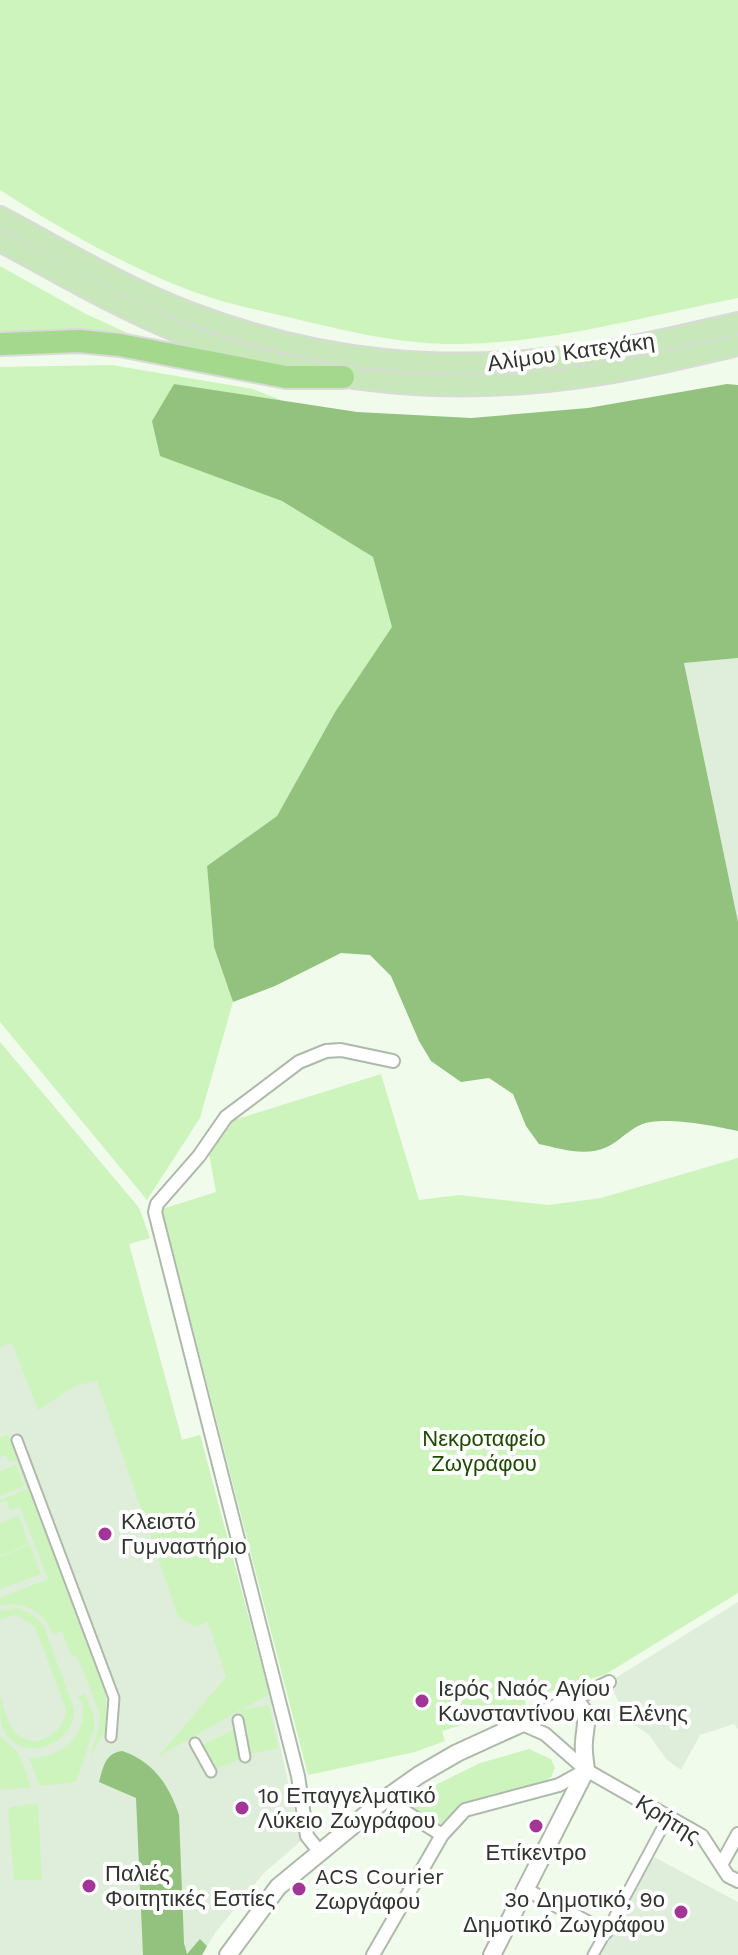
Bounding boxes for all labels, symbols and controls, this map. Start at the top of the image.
street label: Αλίμου Κατεχάκη [486,328,656,376]
park label: Νεκροταφείο Ζωγράφου [422,1426,546,1476]
place label: Κλειστό Γυμναστήριο [121,1509,247,1559]
marker: Κλειστό Γυμναστήριο [96,1525,114,1543]
place label: Ιερός Ναός Αγίου Κωνσταντίνου και Ελένης [438,1676,688,1726]
marker: Ιερός Ναός Αγίου Κωνσταντίνου και Ελένης [413,1692,431,1710]
place label: 1ο Επαγγελματικό Λύκειο Ζωγράφου [258,1783,436,1833]
street label: Κρήτης [631,1790,705,1848]
marker: 1ο Επαγγελματικό Λύκειο Ζωγράφου [233,1799,251,1817]
marker: Επίκεντρο [527,1817,545,1835]
place label: Επίκεντρο [485,1840,587,1865]
place label: Παλιές Φοιτητικές Εστίες [105,1861,275,1911]
place label: ACS Courier Ζωργάφου [315,1864,444,1914]
marker: Παλιές Φοιτητικές Εστίες [80,1877,98,1895]
marker: ACS Courier Ζωργάφου [290,1880,308,1898]
place label: 3ο Δημοτικό, 9ο Δημοτικό Ζωγράφου [463,1887,665,1937]
marker: 3ο Δημοτικό, 9ο Δημοτικό Ζωγράφου [672,1903,690,1921]

